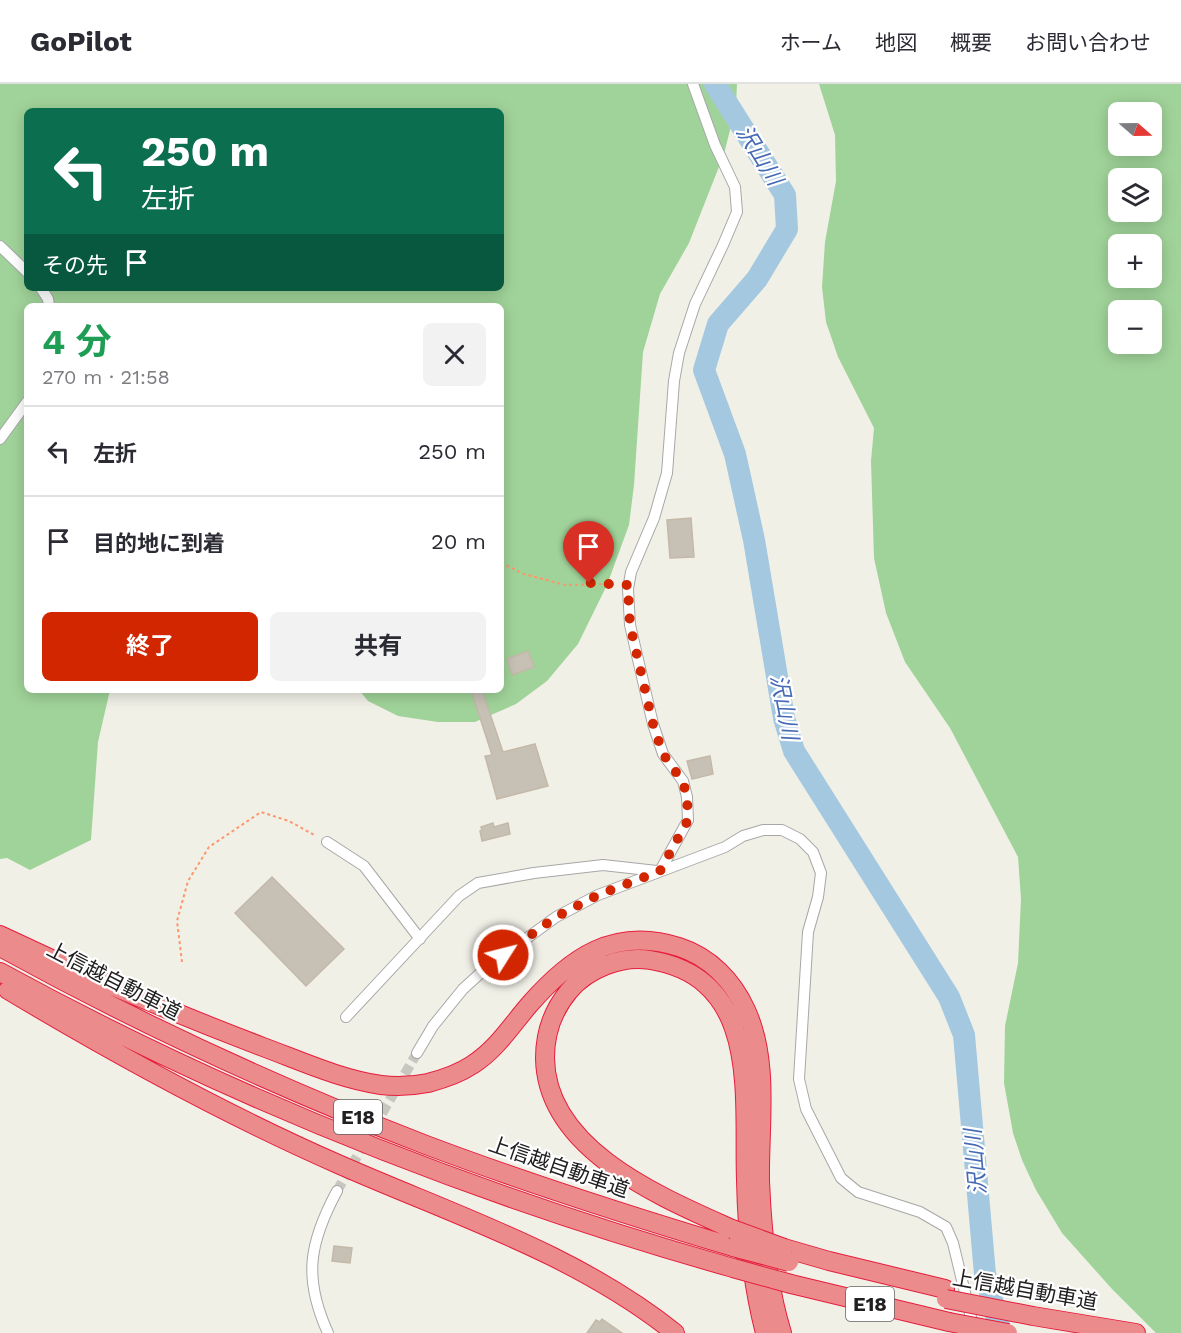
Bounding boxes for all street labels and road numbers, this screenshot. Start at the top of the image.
street label: 上信越自動車道 [43,936,185,1025]
road number: E18 [334,1100,382,1134]
street label: 上信越自動車道 [486,1131,633,1202]
street label: 上信越自動車道 [951,1264,1100,1315]
road number: E18 [846,1287,894,1321]

